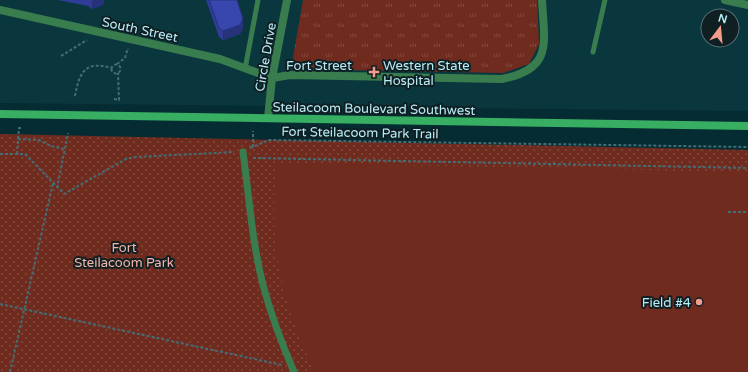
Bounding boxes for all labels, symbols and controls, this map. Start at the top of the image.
north arrow [700,8,740,48]
text: N [717,11,729,26]
street label: South Street [100,14,179,46]
street label: Circle Drive [252,21,280,93]
street label: Fort Street [286,58,352,74]
place label: Western State Hospital [383,58,470,89]
marker: Western State Hospital [368,66,380,78]
street label: Steilacoom Boulevard Southwest [272,99,476,119]
street label: Fort Steilacoom Park Trail [281,124,439,142]
park label: Fort Steilacoom Park [74,240,174,271]
place label: Field #4 [642,295,691,311]
marker: Field #4 [694,297,704,307]

